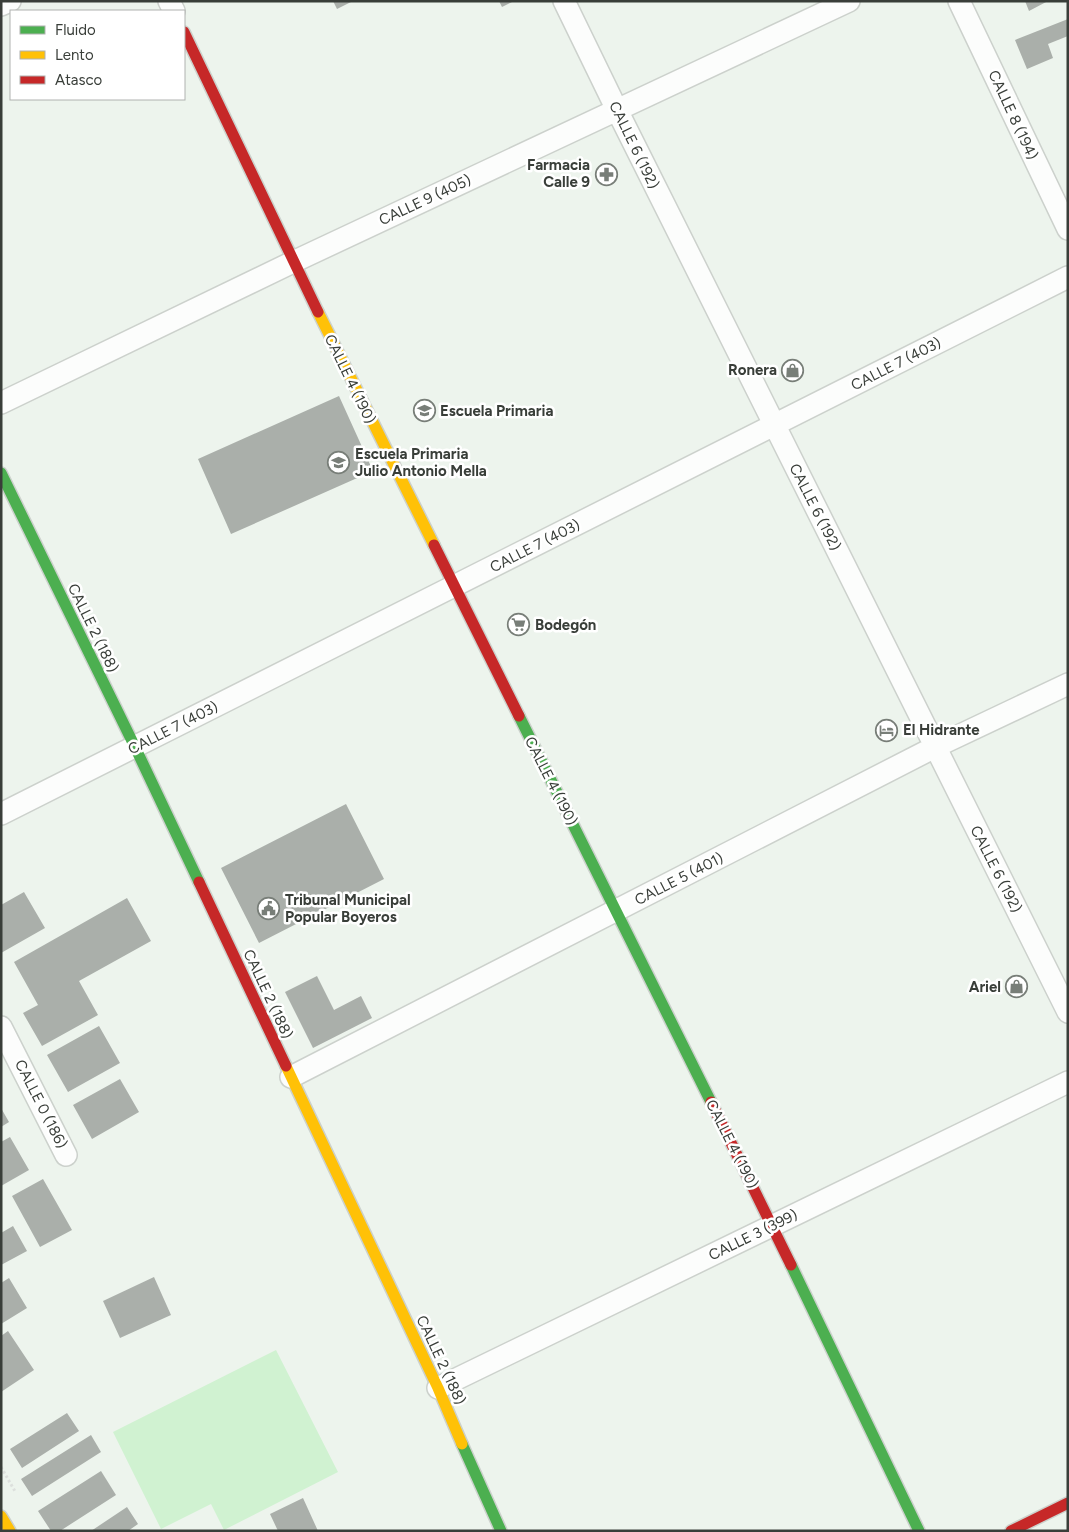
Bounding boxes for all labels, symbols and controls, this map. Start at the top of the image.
legend [10,10,185,100]
text: Fluido [55,21,96,39]
text: Lento [55,46,94,64]
street label: CALLE 8 (194) [984,67,1042,163]
text: Atasco [55,71,103,89]
street label: CALLE 6 (192) [605,98,663,192]
place label: Farmacia Calle 9 [527,156,590,191]
pharmacy icon: Farmacia Calle 9 [594,162,618,186]
street label: CALLE 9 (405) [376,171,474,229]
street label: CALLE 4 (190) [321,331,379,427]
street label: CALLE 7 (403) [848,334,944,394]
shop icon: Ronera [781,358,805,382]
place label: Ronera [728,361,777,379]
school or university icon: Escuela Primaria [412,399,436,423]
place label: Escuela Primaria [440,402,553,420]
place label: Escuela Primaria Julio Antonio Mella [355,445,487,480]
school or university icon: Escuela Primaria Julio Antonio Mella [327,451,351,475]
street label: CALLE 6 (192) [785,461,845,553]
street label: CALLE 7 (403) [487,516,583,576]
street label: CALLE 2 (188) [64,581,122,675]
supermarket icon: Bodegón [507,613,531,637]
place label: Bodegón [535,616,596,634]
street label: CALLE 7 (403) [125,698,221,758]
hotel icon: El Hidrante [875,718,899,742]
place label: El Hidrante [903,721,980,739]
street label: CALLE 4 (190) [521,734,581,828]
street label: CALLE 6 (192) [966,823,1026,915]
street label: CALLE 5 (401) [632,849,726,909]
place label: Tribunal Municipal Popular Boyeros [285,891,411,926]
public building icon: Tribunal Municipal Popular Boyeros [257,897,281,921]
street label: CALLE 2 (188) [239,947,297,1041]
shop icon: Ariel [1005,975,1029,999]
place label: Ariel [969,978,1001,996]
street label: CALLE 0 (186) [11,1057,71,1151]
street label: CALLE 4 (190) [702,1097,762,1191]
street label: CALLE 3 (399) [706,1206,800,1264]
street label: CALLE 2 (188) [412,1313,470,1407]

